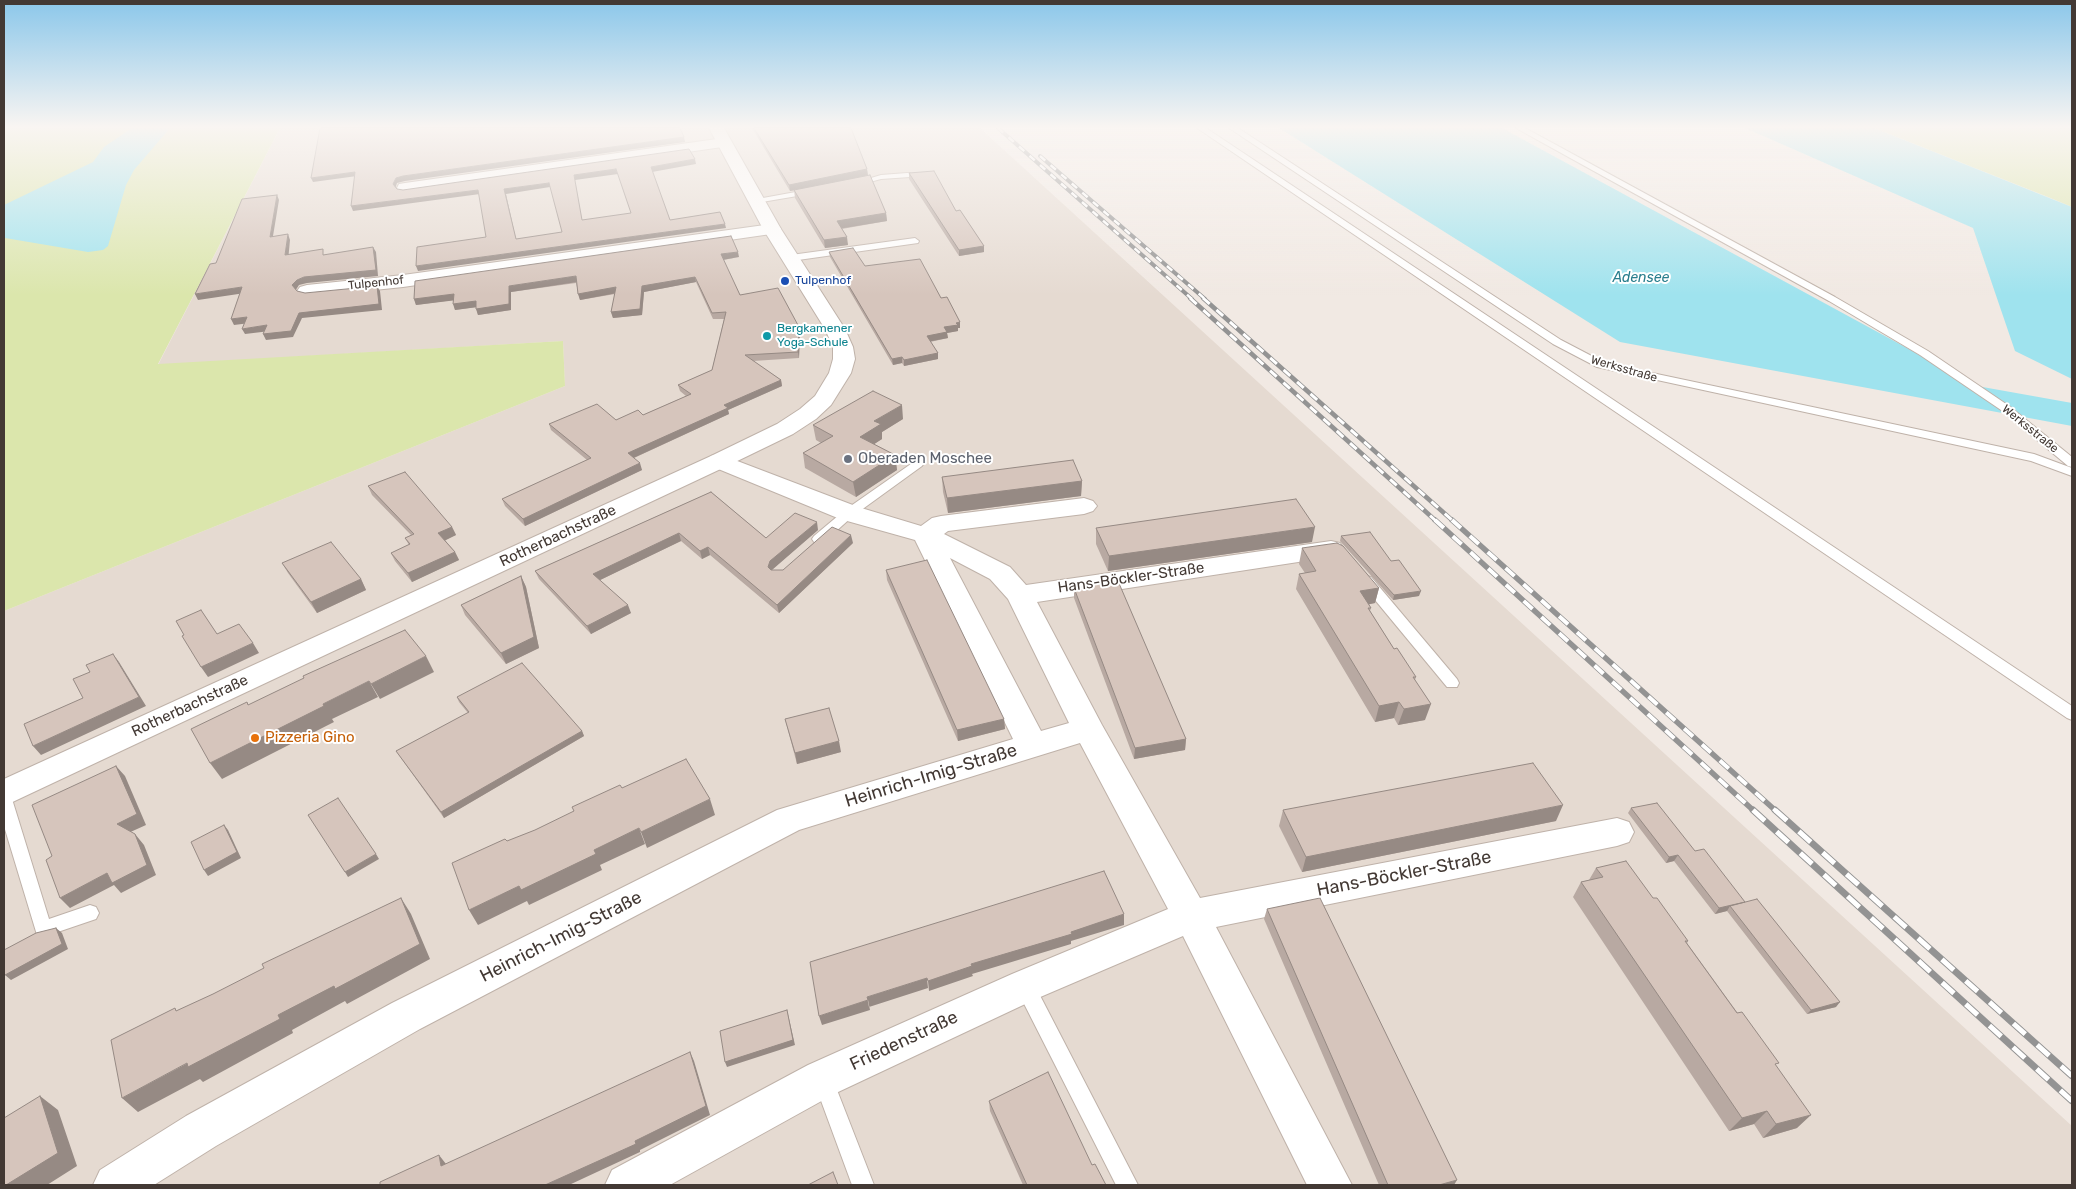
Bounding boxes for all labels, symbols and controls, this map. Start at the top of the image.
water label: Adensee [1613,270,1669,286]
street label: Tulpenhof [347,273,405,293]
place label: Tulpenhof [795,274,851,288]
marker: Tulpenhof [779,275,791,287]
place label: Bergkamener Yoga-Schule [777,322,852,350]
marker: Bergkamener Yoga-Schule [761,330,773,342]
street label: Werksstraße [1589,353,1659,385]
street label: Werksstraße [1999,402,2061,456]
place label: Oberaden Moschee [858,450,992,468]
marker: Oberaden Moschee [842,453,854,465]
street label: Rotherbachstraße [497,501,619,571]
street label: Hans-Böckler-Straße [1057,559,1205,597]
street label: Rotherbachstraße [129,671,251,741]
place label: Pizzeria Gino [265,729,355,747]
marker: Pizzeria Gino [249,732,261,744]
street label: Heinrich-Imig-Straße [842,740,1020,812]
street label: Hans-Böckler-Straße [1315,846,1493,902]
street label: Heinrich-Imig-Straße [476,887,646,987]
street label: Friedenstraße [847,1007,961,1075]

